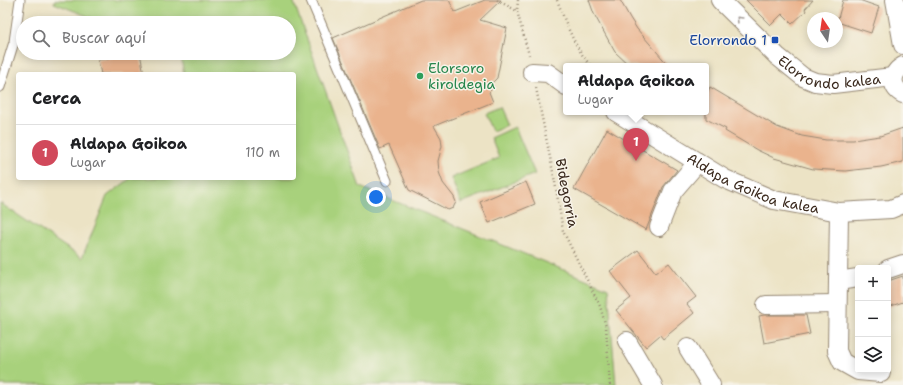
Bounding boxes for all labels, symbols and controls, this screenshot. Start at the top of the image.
north arrow [807,12,843,48]
search box [16,16,296,60]
one-way arrow [736,16,744,24]
icon: search [30,27,52,49]
text: Buscar aquí [62,28,146,48]
place label: Elorrondo 1 [689,31,767,49]
marker: Elorrondo 1 [770,35,780,45]
street label: Elorrondo kalea [774,51,882,93]
place label: Elorsoro kiroldegia [428,59,495,93]
popup [563,63,709,115]
marker: Elorsoro kiroldegia [415,71,425,81]
text: Aldapa Goikoa [577,71,695,91]
text: Cerca [32,87,81,109]
text: Lugar [577,91,614,108]
pin: 1 [623,128,649,161]
text: Aldapa Goikoa [70,134,187,154]
text: 1 [42,144,48,161]
text: 110 m [245,144,280,161]
street label: Aldapa Goikoa kalea [684,149,821,217]
text: Lugar [70,154,106,171]
street label: Bidegorria [551,157,583,229]
your location [366,187,386,207]
map controls [855,265,891,373]
button: + [855,265,891,301]
button: − [855,301,891,337]
button: layers [855,337,891,373]

